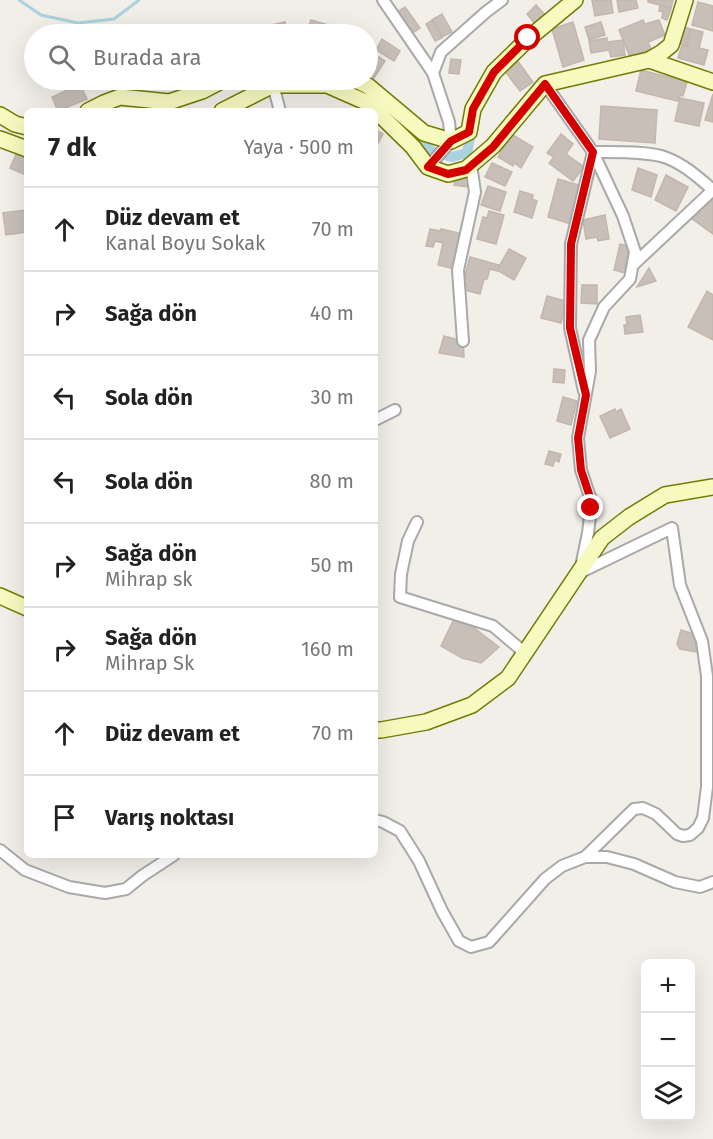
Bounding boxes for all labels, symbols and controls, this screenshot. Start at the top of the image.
search box [24,24,378,90]
route start [514,24,540,50]
icon: search [45,41,78,74]
text: Burada ara [93,44,201,71]
text: 7 dk [48,132,96,163]
text: Yaya · 500 m [243,135,354,159]
text: Düz devam et [105,204,240,231]
icon: ahead [48,213,81,246]
text: 70 m [312,217,354,241]
text: Kanal Boyu Sokak [105,231,265,255]
icon: right [48,297,81,330]
text: Sağa dön [105,300,197,327]
text: 40 m [310,301,354,325]
icon: left [48,381,81,414]
text: Sola dön [105,384,193,411]
text: 30 m [310,385,354,409]
icon: left [48,465,81,498]
text: Sola dön [105,468,193,495]
text: 80 m [309,469,354,493]
route end [577,494,603,520]
text: Sağa dön [105,540,197,567]
icon: right [48,549,81,582]
text: 50 m [310,553,354,577]
text: Mihrap sk [105,567,193,591]
text: Sağa dön [105,624,197,651]
icon: right [48,633,81,666]
text: 160 m [301,637,354,661]
text: Mihrap Sk [105,651,194,675]
icon: ahead [48,717,81,750]
text: Düz devam et [105,720,240,747]
text: 70 m [312,721,354,745]
icon: arrive [48,801,81,834]
text: Varış noktası [105,804,234,831]
map controls [641,959,695,1121]
button: + [641,959,695,1013]
button: − [641,1013,695,1067]
button: layers [641,1067,695,1121]

